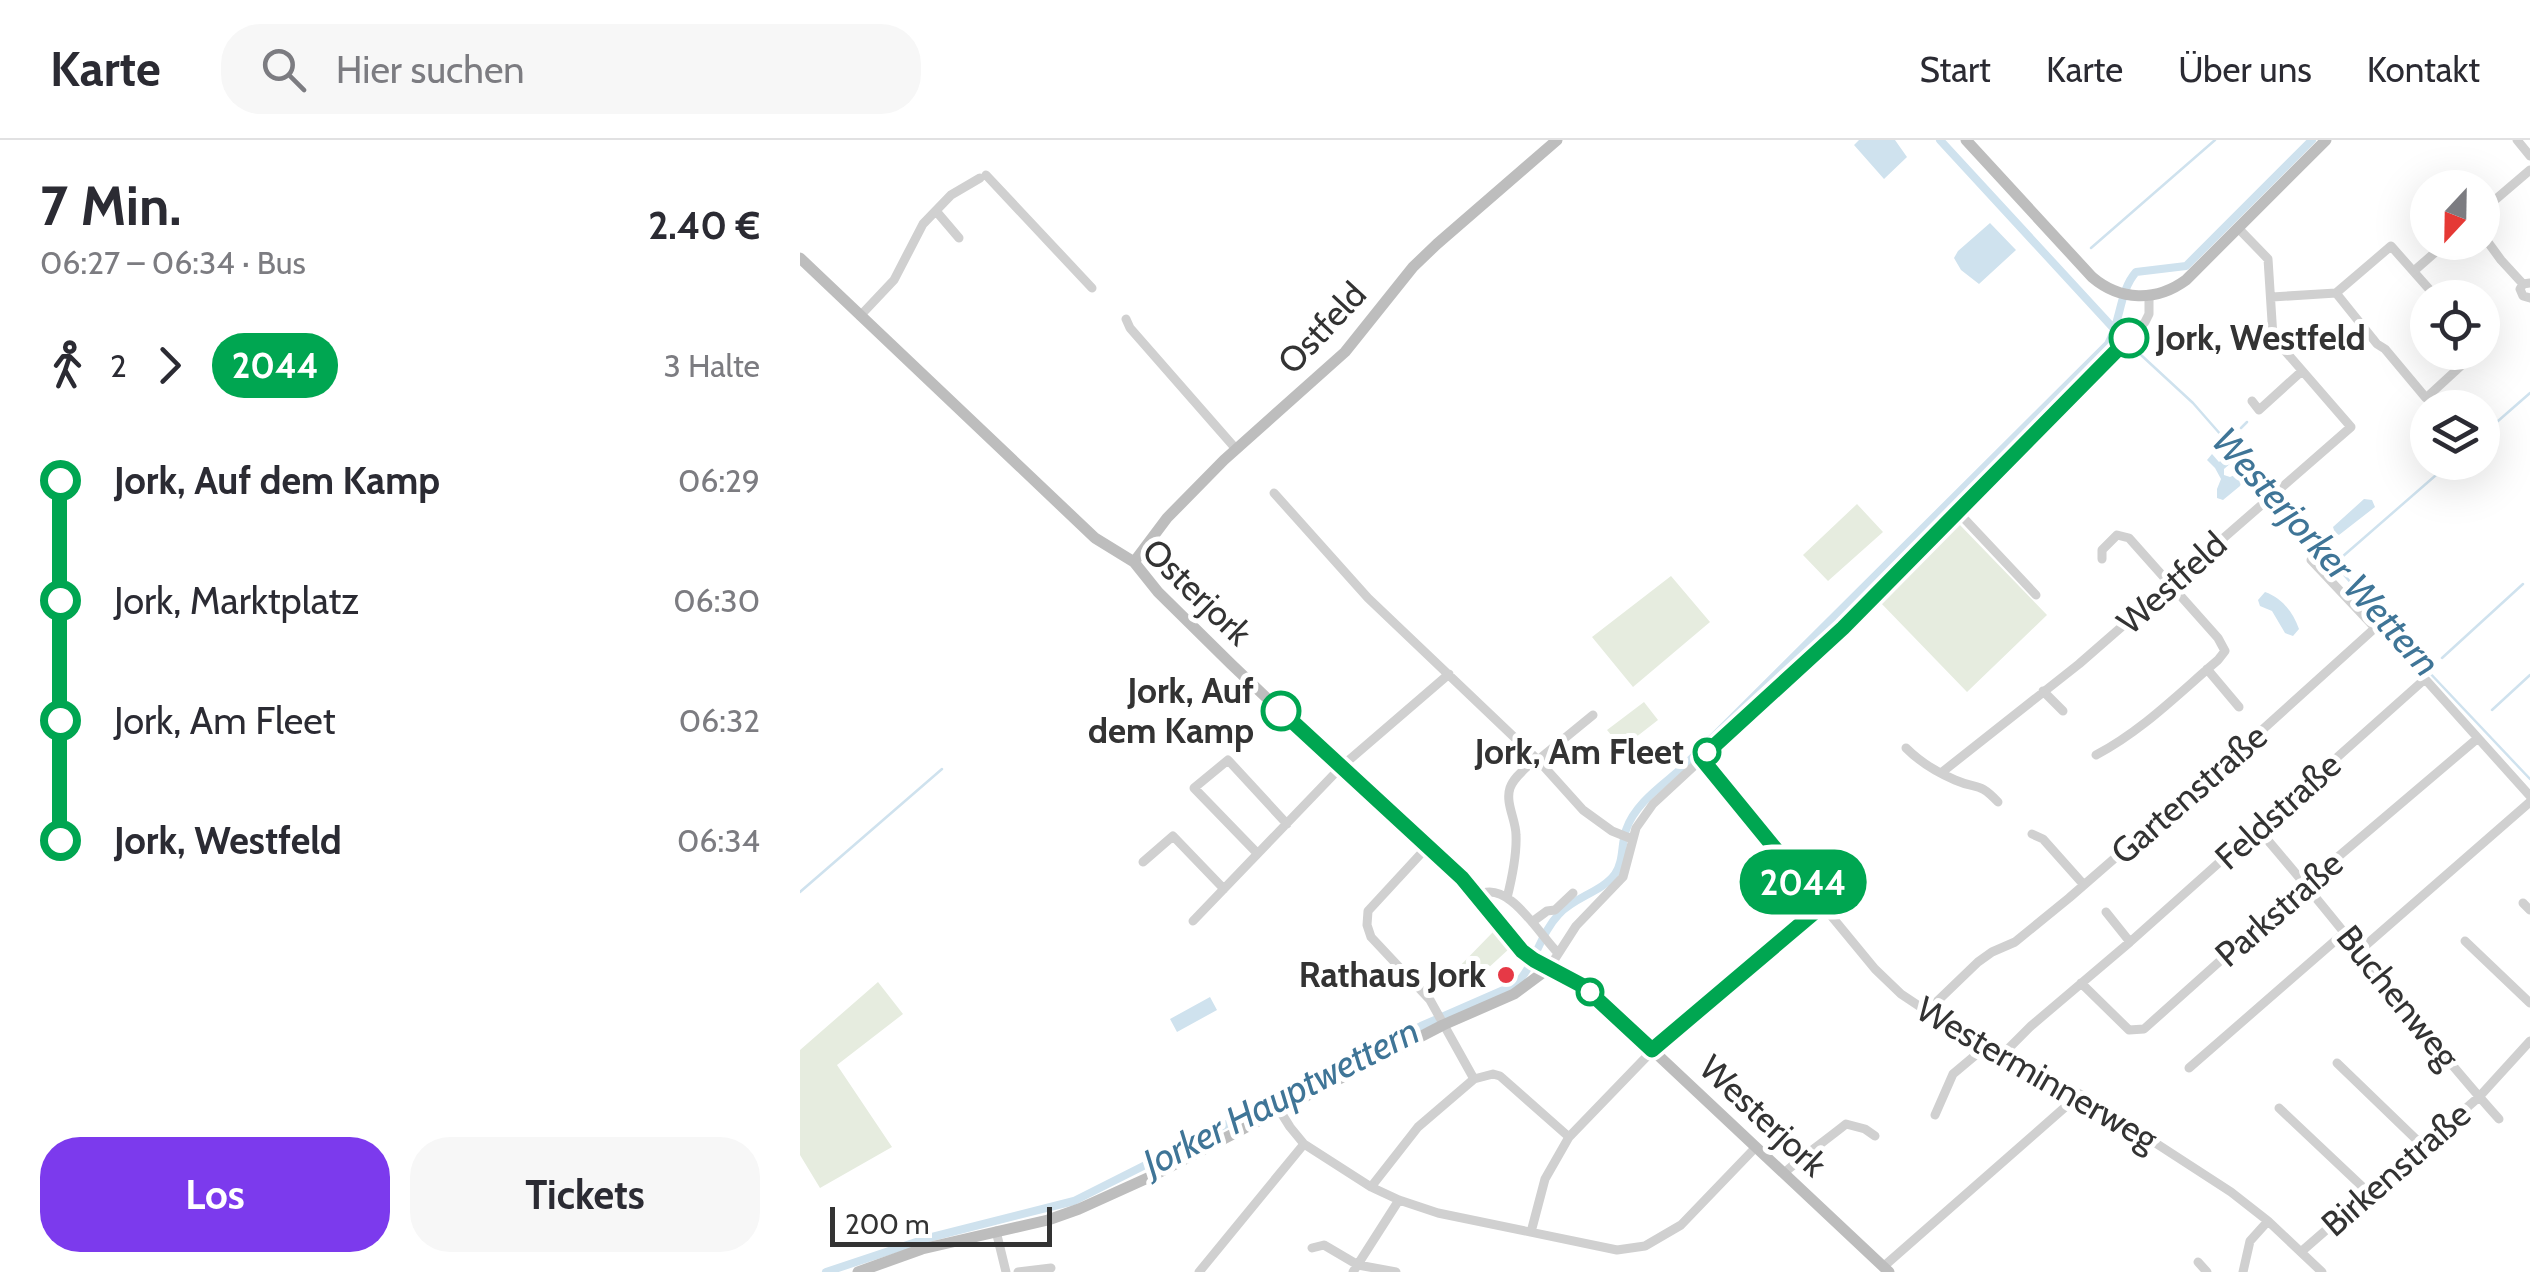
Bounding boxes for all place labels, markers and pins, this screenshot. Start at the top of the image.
place label: Jork, Westfeld [2155,316,2366,359]
marker: Jork, Westfeld [2110,319,2148,357]
place label: Jork, Auf dem Kamp [1088,669,1254,752]
marker: Jork, Auf dem Kamp [1262,692,1300,730]
place label: Jork, Am Fleet [1474,730,1684,773]
marker: Jork, Am Fleet [1694,739,1720,765]
place label: Rathaus Jork [1299,953,1486,996]
marker: Rathaus Jork [1495,964,1517,986]
unlabelled marker [1577,979,1603,1005]

